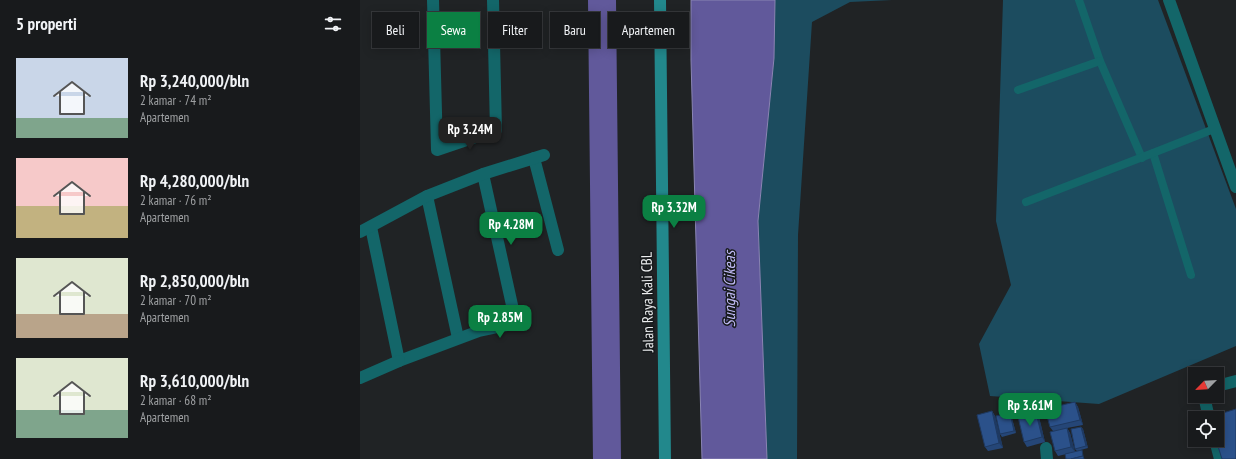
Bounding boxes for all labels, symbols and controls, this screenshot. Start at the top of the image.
chip: Beli [372,12,419,48]
chip: Sewa [427,12,480,48]
chip: Filter [488,12,542,48]
chip: Baru [550,12,600,48]
chip: Apartemen [608,12,689,48]
text: 5 properti [16,13,77,35]
icon: filters [322,13,344,35]
text: Rp 3,240,000/bln [140,70,249,92]
icon: home [48,74,96,122]
text: 2 kamar · 74 m² [140,92,212,109]
text: Apartemen [140,109,189,126]
pin: Rp 3.24M [429,117,511,151]
text: Rp 3.24M [447,121,493,138]
text: Rp 4,280,000/bln [140,170,249,192]
icon: home [48,174,96,222]
text: 2 kamar · 76 m² [140,192,212,209]
pin: Rp 3.32M [633,195,715,229]
text: Rp 3.32M [651,199,697,216]
text: Apartemen [140,209,189,226]
pin: Rp 4.28M [470,212,552,246]
text: Rp 4.28M [488,216,534,233]
water label: Sungai Cikeas [719,249,739,327]
street label: Jalan Raya Kali CBL [637,251,657,353]
text: Rp 2,850,000/bln [140,270,249,292]
icon: home [48,274,96,322]
text: 2 kamar · 70 m² [140,292,212,309]
pin: Rp 2.85M [459,305,541,339]
text: Apartemen [140,309,189,326]
text: Rp 2.85M [477,309,523,326]
north arrow [1188,367,1224,403]
map controls [1188,367,1224,447]
text: Rp 3,610,000/bln [140,370,249,392]
icon: home [48,374,96,422]
text: 2 kamar · 68 m² [140,392,212,409]
pin: Rp 3.61M [989,393,1071,427]
text: Rp 3.61M [1007,397,1053,414]
text: Apartemen [140,409,189,426]
button: locate [1188,411,1224,447]

